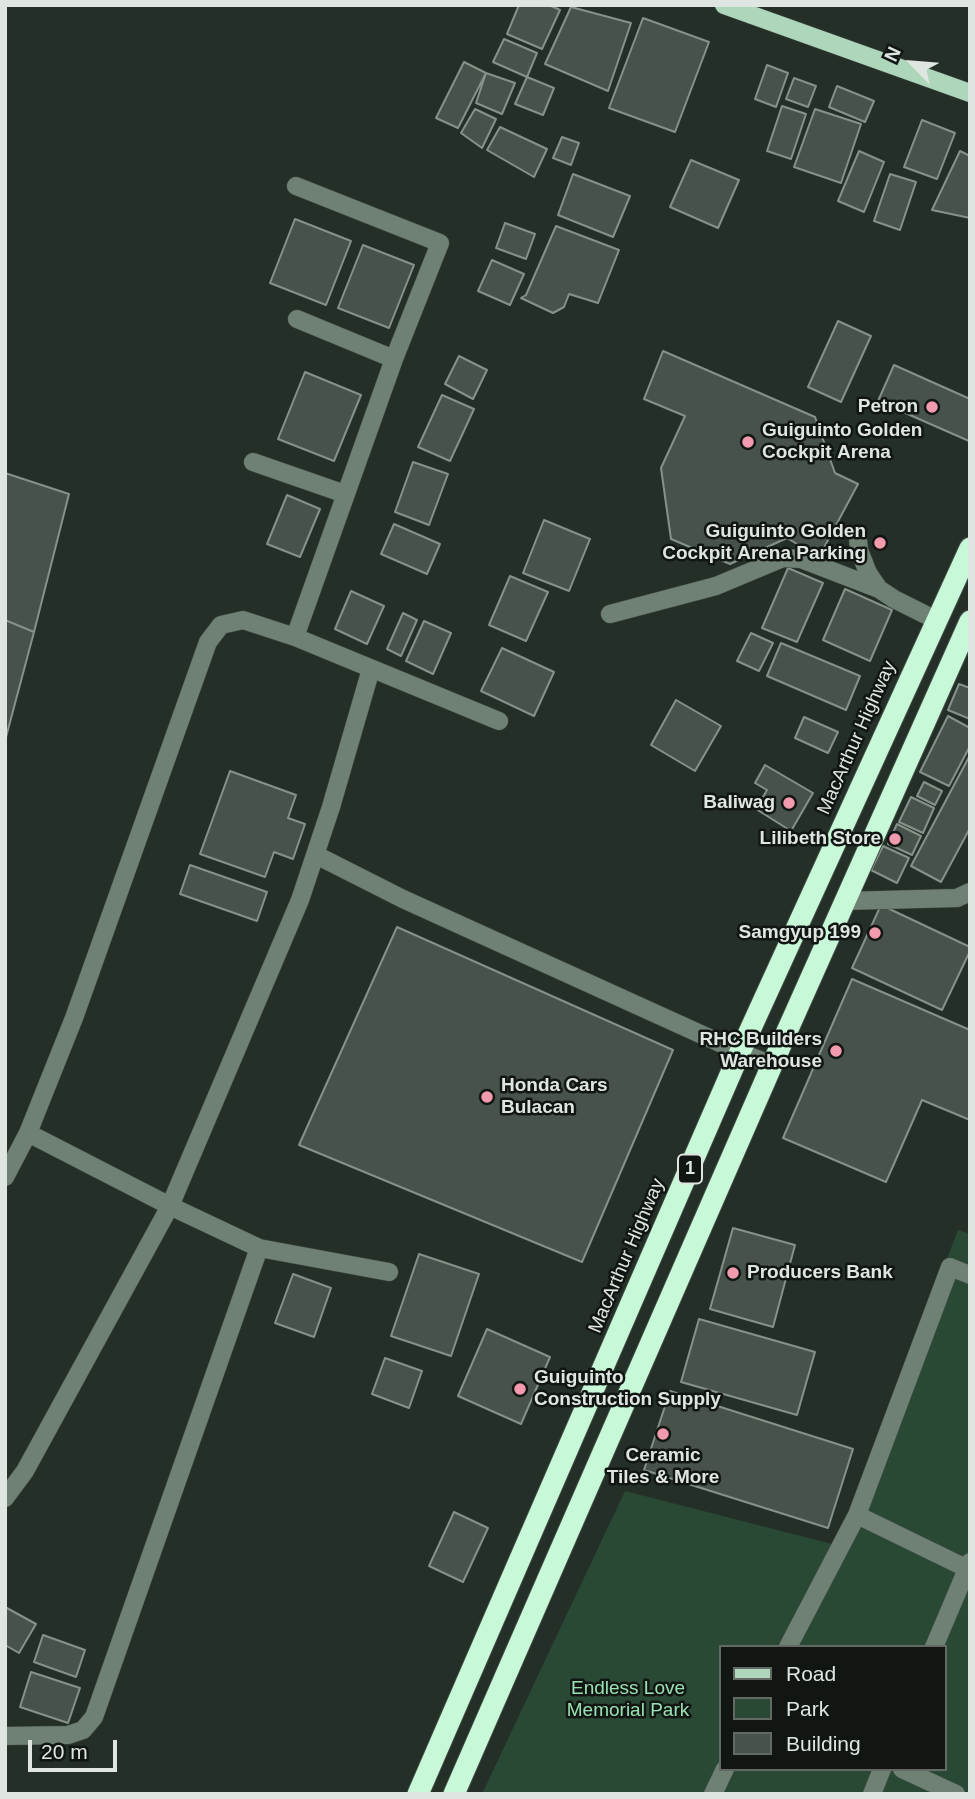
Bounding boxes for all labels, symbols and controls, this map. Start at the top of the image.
north arrow [877,28,947,98]
text: N [880,43,905,65]
place label: Petron [858,396,918,418]
marker: Petron [924,399,940,415]
place label: Guiguinto Golden Cockpit Arena [762,420,922,464]
marker: Guiguinto Golden Cockpit Arena [740,434,756,450]
place label: Guiguinto Golden Cockpit Arena Parking [662,521,866,565]
marker: Guiguinto Golden Cockpit Arena Parking [872,535,888,551]
street label: MacArthur Highway [813,658,901,818]
place label: Baliwag [703,792,775,814]
marker: Baliwag [781,795,797,811]
place label: Lilibeth Store [760,828,881,850]
marker: Lilibeth Store [887,831,903,847]
place label: Samgyup 199 [739,922,861,944]
marker: Samgyup 199 [867,925,883,941]
place label: RHC Builders Warehouse [700,1029,822,1073]
marker: RHC Builders Warehouse [828,1043,844,1059]
place label: Honda Cars Bulacan [501,1075,608,1119]
marker: Honda Cars Bulacan [479,1089,495,1105]
road number: 1 [678,1154,702,1184]
street label: MacArthur Highway [584,1175,670,1337]
place label: Producers Bank [747,1262,893,1284]
marker: Producers Bank [725,1265,741,1281]
place label: Guiguinto Construction Supply [534,1367,721,1411]
marker: Guiguinto Construction Supply [512,1381,528,1397]
marker: Ceramic Tiles & More [655,1426,671,1442]
place label: Ceramic Tiles & More [607,1445,719,1489]
legend [720,1645,947,1771]
text: Road [786,1662,836,1685]
park label: Endless Love Memorial Park [567,1678,689,1722]
text: Park [786,1697,829,1720]
scale bar [32,1726,121,1770]
text: Building [786,1732,861,1755]
text: 20 m [41,1740,88,1763]

